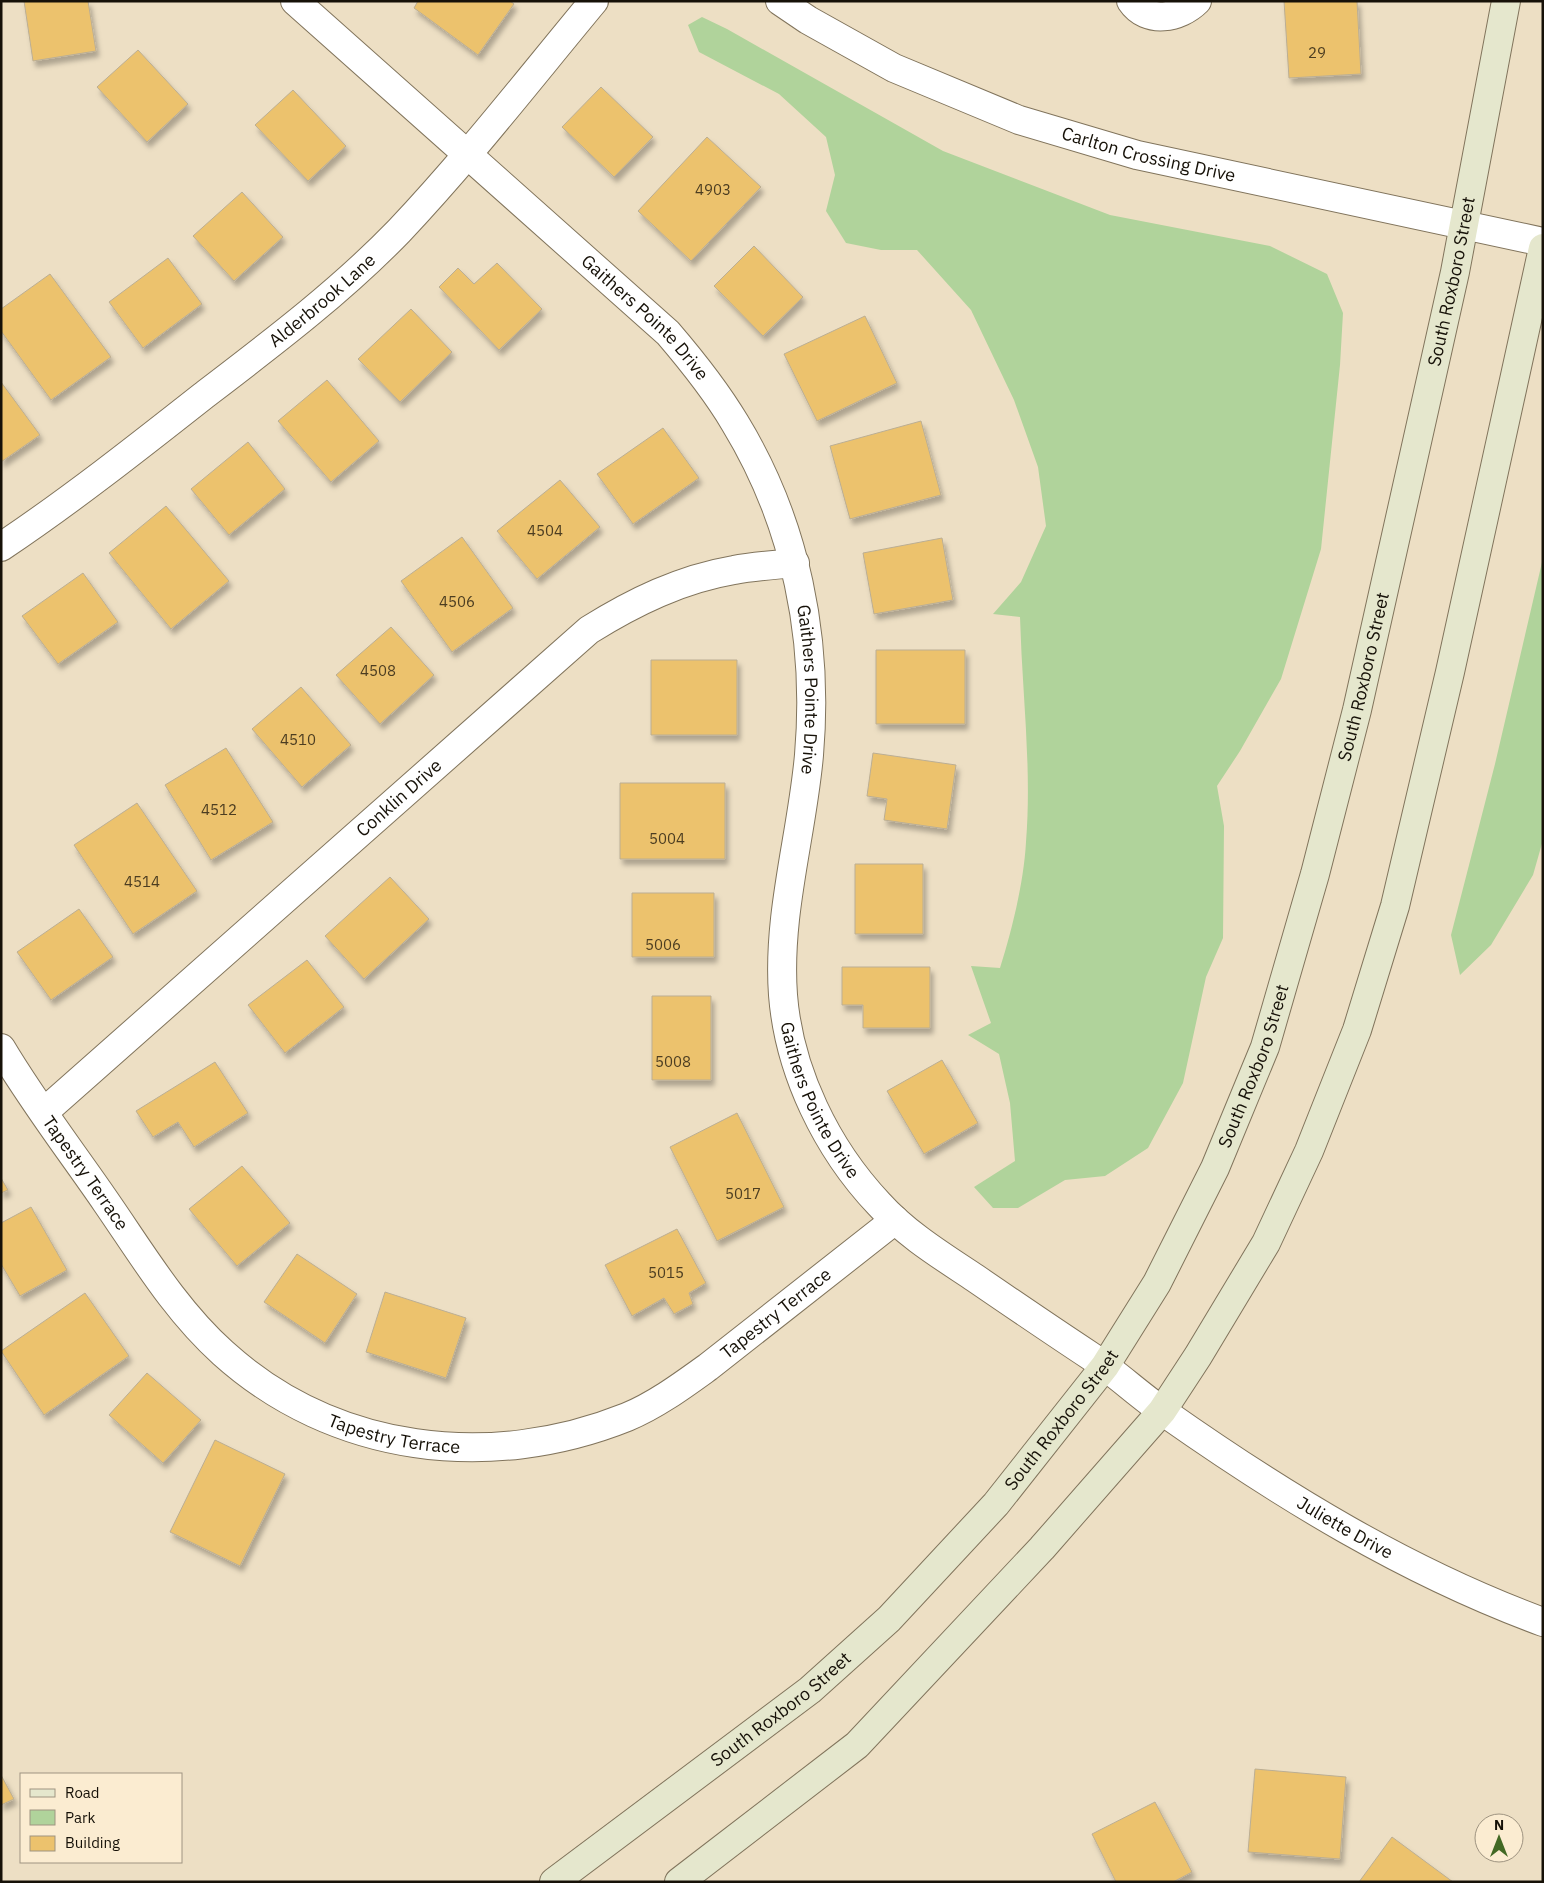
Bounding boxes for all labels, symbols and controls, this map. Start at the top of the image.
house number: 29 [1308,43,1326,62]
street label: Carlton Crossing Drive [1059,121,1238,187]
house number: 4903 [695,180,731,199]
street label: South Roxboro Street [1422,195,1480,368]
street label: Alderbrook Lane [264,248,380,352]
street label: Gaithers Pointe Drive [577,249,714,385]
house number: 4504 [527,521,563,540]
street label: South Roxboro Street [1332,590,1394,764]
house number: 4506 [439,592,475,611]
street label: Gaithers Pointe Drive [792,603,823,776]
house number: 4508 [360,661,396,680]
house number: 4510 [280,730,316,749]
street label: Conklin Drive [351,754,446,842]
house number: 4512 [201,800,237,819]
house number: 5004 [649,829,685,848]
house number: 4514 [124,872,160,891]
house number: 5006 [645,935,681,954]
street label: South Roxboro Street [1213,982,1293,1151]
street label: Gaithers Pointe Drive [776,1020,865,1183]
house number: 5008 [655,1052,691,1071]
street label: Tapestry Terrace [38,1111,134,1235]
house number: 5017 [725,1184,761,1203]
street label: Tapestry Terrace [716,1262,836,1364]
house number: 5015 [648,1263,684,1282]
street label: South Roxboro Street [999,1345,1123,1495]
street label: Tapestry Terrace [325,1408,461,1458]
street label: Juliette Drive [1293,1491,1397,1564]
street label: South Roxboro Street [706,1647,856,1772]
legend [20,1773,182,1863]
text: Road [65,1783,100,1802]
text: Park [65,1808,95,1827]
north arrow [1474,1813,1524,1863]
text: N [1494,1816,1504,1834]
text: Building [65,1833,120,1852]

